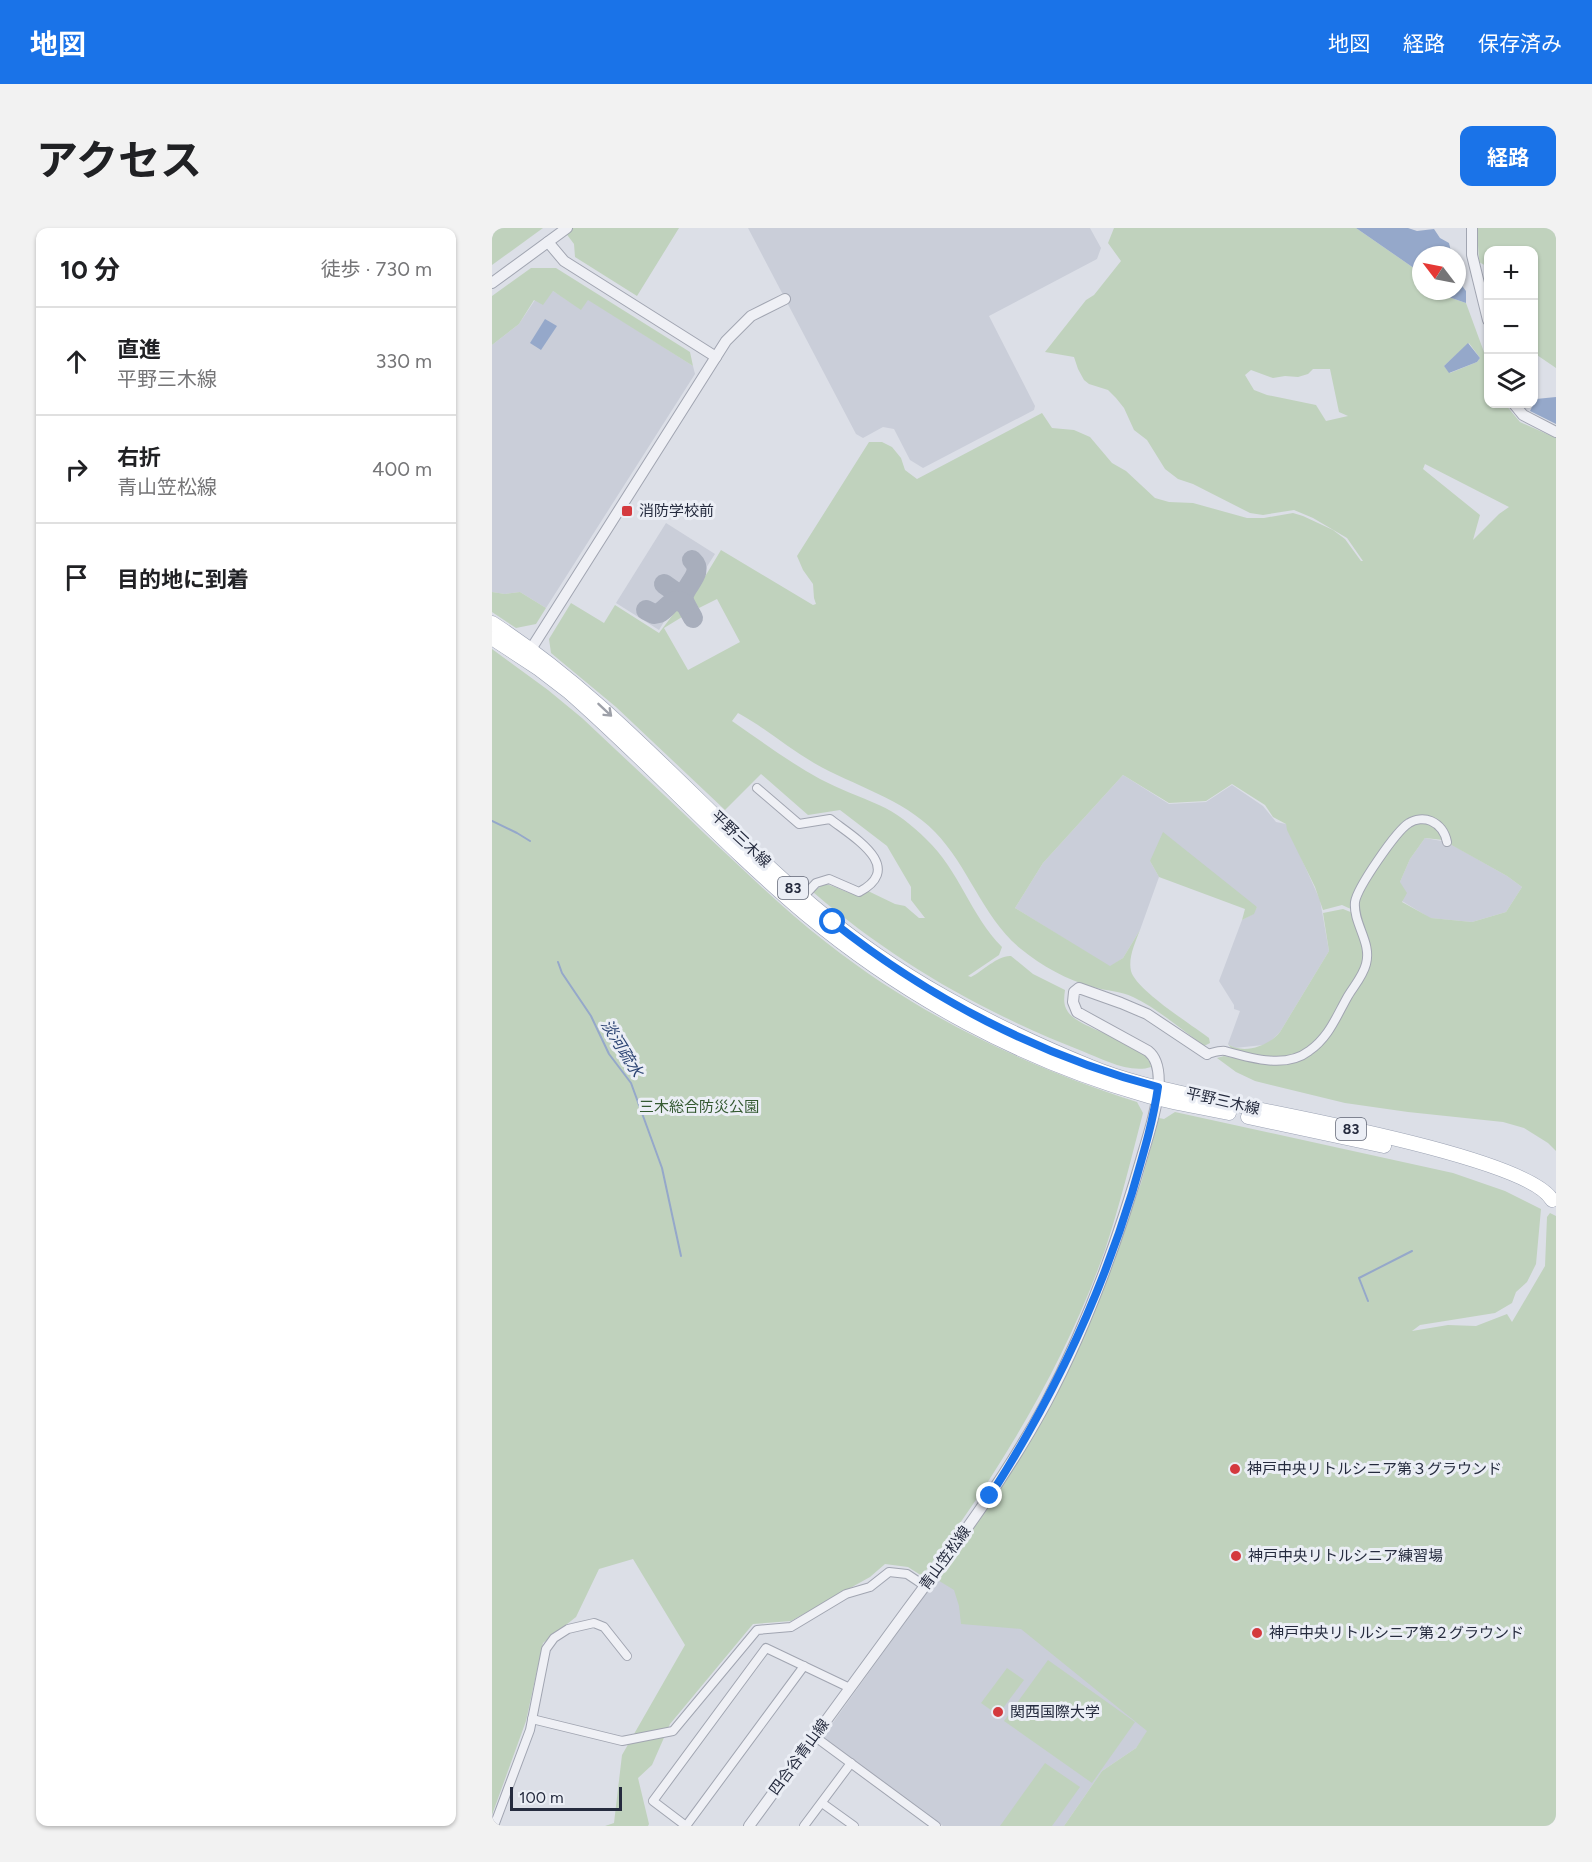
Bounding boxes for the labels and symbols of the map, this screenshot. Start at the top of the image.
north arrow [1412,246,1466,300]
place label: 消防学校前 [639,502,714,520]
marker: 消防学校前 [620,504,634,518]
one-way arrow [597,703,612,717]
street label: 平野三木線 [707,807,775,871]
road number: 83 [778,877,808,899]
route start [819,908,845,934]
water label: 淡河疏水 [597,1016,648,1082]
street label: 平野三木線 [1184,1084,1262,1118]
park label: 三木総合防災公園 [639,1098,759,1116]
road number: 83 [1336,1118,1366,1140]
place label: 神戸中央リトルシニア第３グラウンド [1247,1460,1502,1478]
marker: 神戸中央リトルシニア第３グラウンド [1228,1462,1242,1476]
route end [976,1482,1002,1508]
street label: 青山笠松線 [916,1522,974,1594]
place label: 神戸中央リトルシニア練習場 [1248,1547,1443,1565]
marker: 神戸中央リトルシニア練習場 [1229,1549,1243,1563]
place label: 神戸中央リトルシニア第２グラウンド [1269,1624,1524,1642]
marker: 神戸中央リトルシニア第２グラウンド [1250,1626,1264,1640]
place label: 関西国際大学 [1010,1703,1100,1721]
marker: 関西国際大学 [991,1705,1005,1719]
street label: 四合谷青山線 [765,1715,833,1799]
scale bar [510,1784,622,1812]

